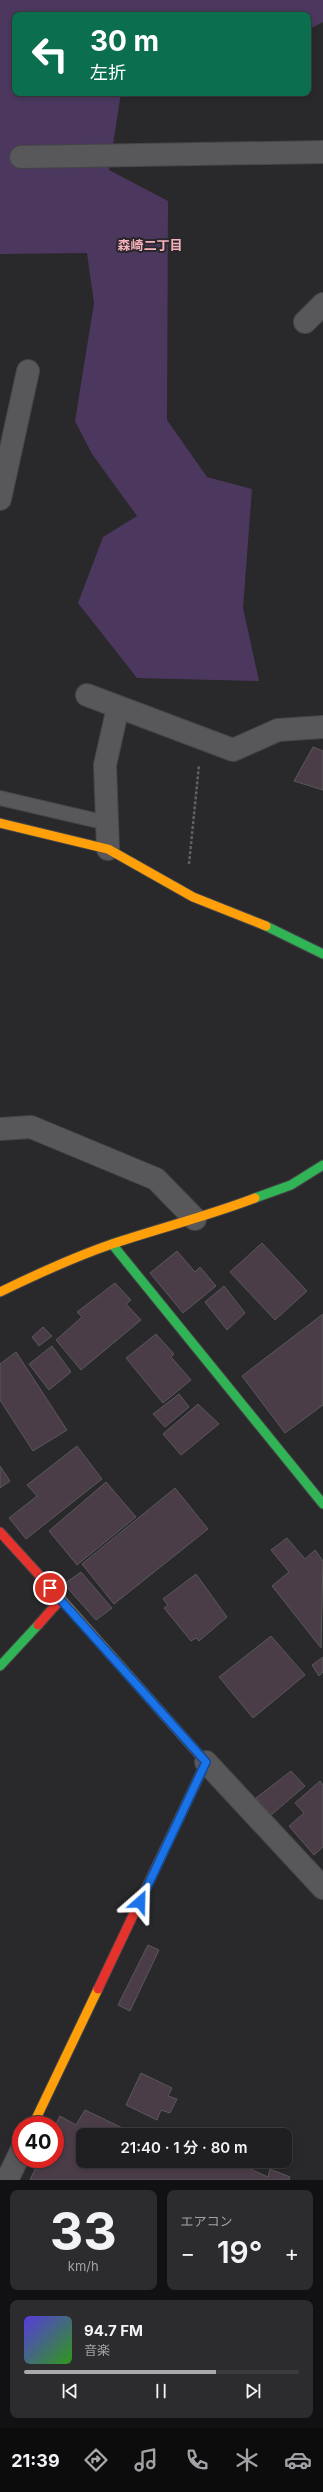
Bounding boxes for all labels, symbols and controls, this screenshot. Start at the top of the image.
text: 30 m [90,24,159,58]
icon: left [24,28,76,80]
text: 左折 [90,62,126,83]
district label: 森崎二丁目 [117,237,183,253]
pin [33,1571,67,1605]
icon: arrive [39,1577,61,1599]
position arrow [119,1881,161,1923]
speed limit sign: 40 [12,2116,64,2168]
text: 21:40 · 1 分 · 80 m [121,2138,247,2157]
text: 33 [50,2200,117,2263]
text: エアコン [181,2213,233,2229]
text: 19° [217,2234,263,2270]
text: − [181,2240,195,2266]
text: + [284,2240,299,2266]
text: km/h [68,2258,99,2274]
text: 94.7 FM [84,2321,143,2340]
text: 音楽 [84,2342,110,2358]
icon: previous [59,2380,81,2402]
icon: pause [150,2380,172,2402]
icon: next [242,2380,264,2402]
icon: directions [82,2446,110,2474]
icon: music [132,2446,160,2474]
icon: phone [183,2446,211,2474]
icon: climate [233,2446,261,2474]
icon: car [284,2446,312,2474]
text: 21:39 [11,2450,60,2471]

